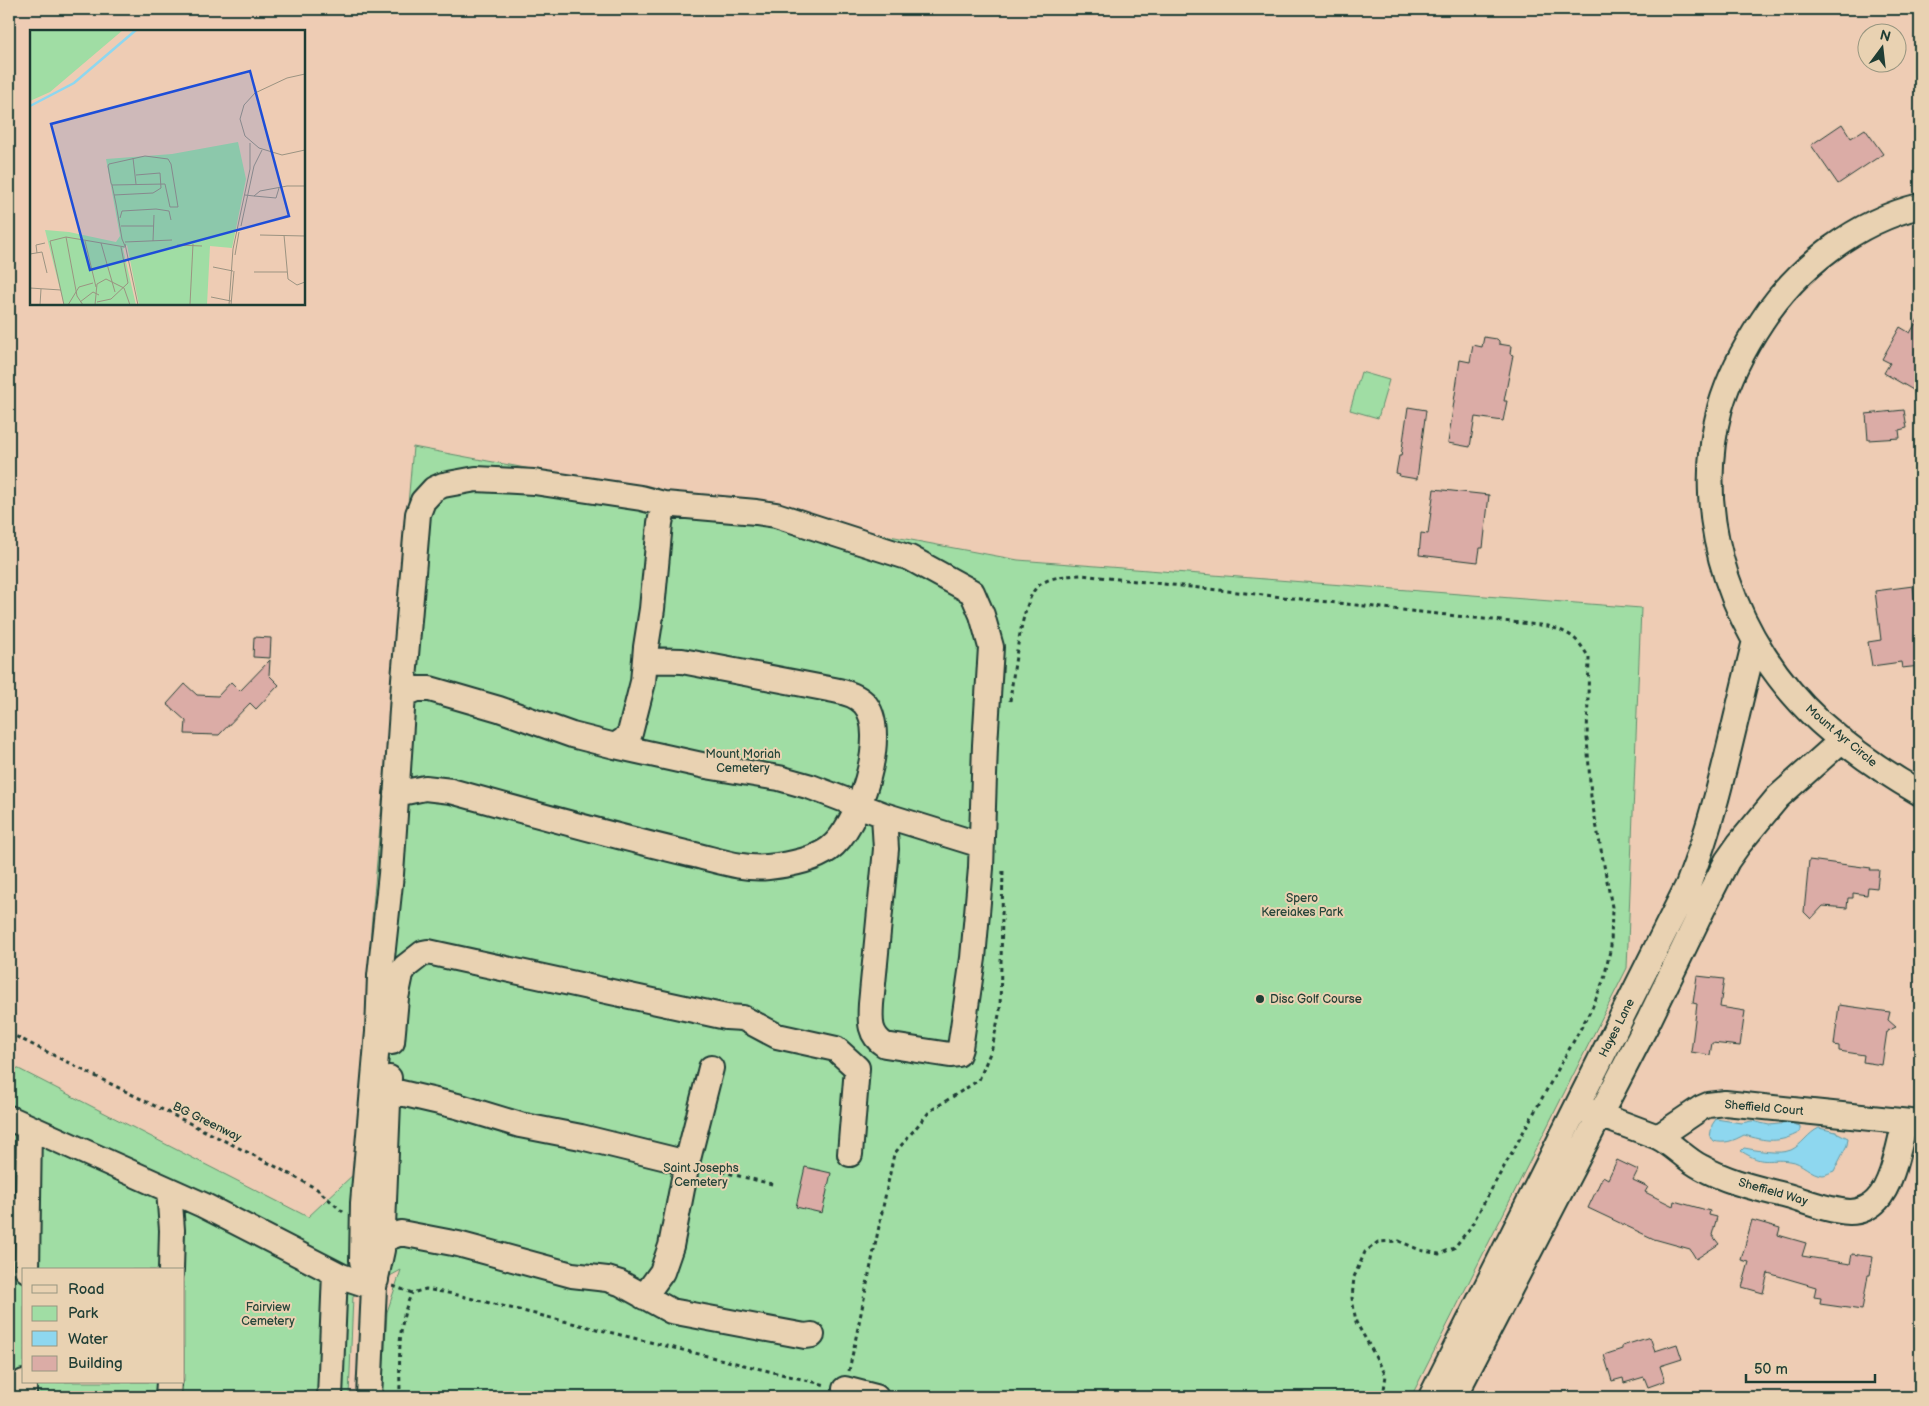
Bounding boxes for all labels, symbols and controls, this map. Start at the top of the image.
north arrow [1856,22,1906,72]
text: N [1878,26,1893,45]
inset map [30,30,305,305]
street label: Mount Ayr Circle [1802,702,1880,770]
park label: Mount Moriah Cemetery [705,747,781,776]
park label: Spero Kereiakes Park [1261,891,1343,920]
place label: Disc Golf Course [1270,992,1362,1007]
marker: Disc Golf Course [1254,993,1266,1005]
street label: Hayes Lane [1596,996,1638,1060]
street label: Sheffield Court [1724,1097,1805,1119]
street label: BG Greenway [170,1099,244,1145]
park label: Saint Josephs Cemetery [663,1161,739,1190]
street label: Sheffield Way [1737,1175,1810,1209]
legend [22,1268,185,1384]
text: Road [68,1280,104,1299]
park label: Fairview Cemetery [241,1300,295,1329]
text: Park [68,1304,99,1323]
text: Water [68,1330,108,1349]
scale bar [1746,1351,1875,1383]
text: Building [68,1354,123,1373]
text: 50 m [1754,1360,1788,1379]

